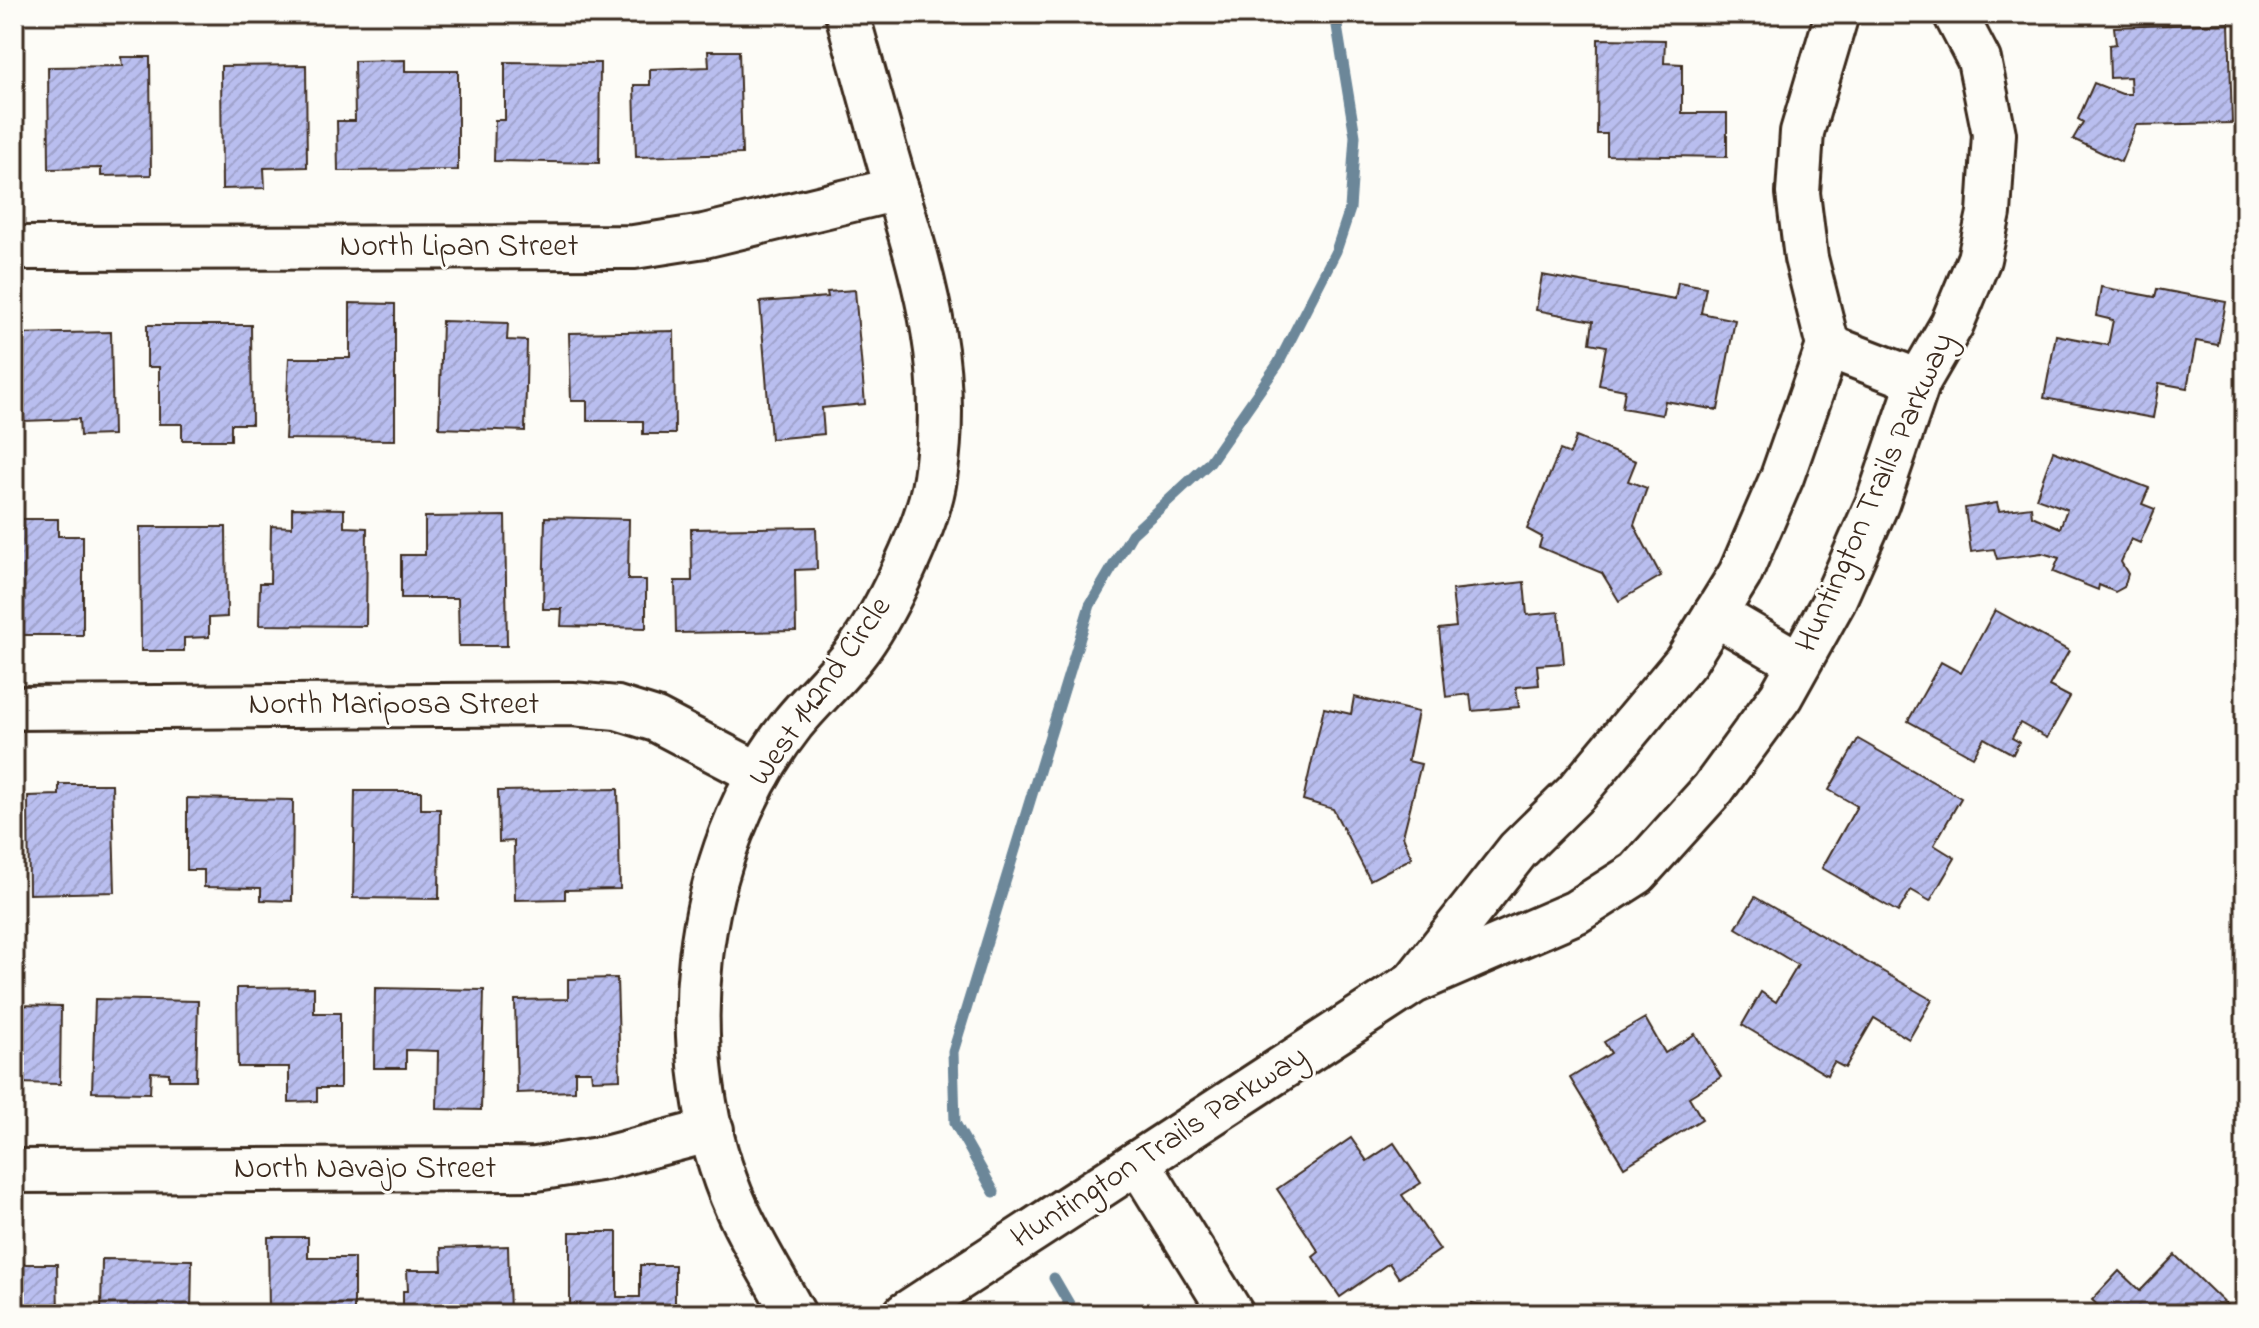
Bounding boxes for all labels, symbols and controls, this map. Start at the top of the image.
street label: North Lipan Street [340,224,579,271]
street label: Huntington Trails Parkway [1784,326,1968,660]
street label: West 142nd Circle [738,587,904,797]
street label: North Mariposa Street [249,682,540,729]
street label: Huntington Trails Parkway [1002,1034,1318,1262]
street label: North Navajo Street [234,1146,496,1193]

